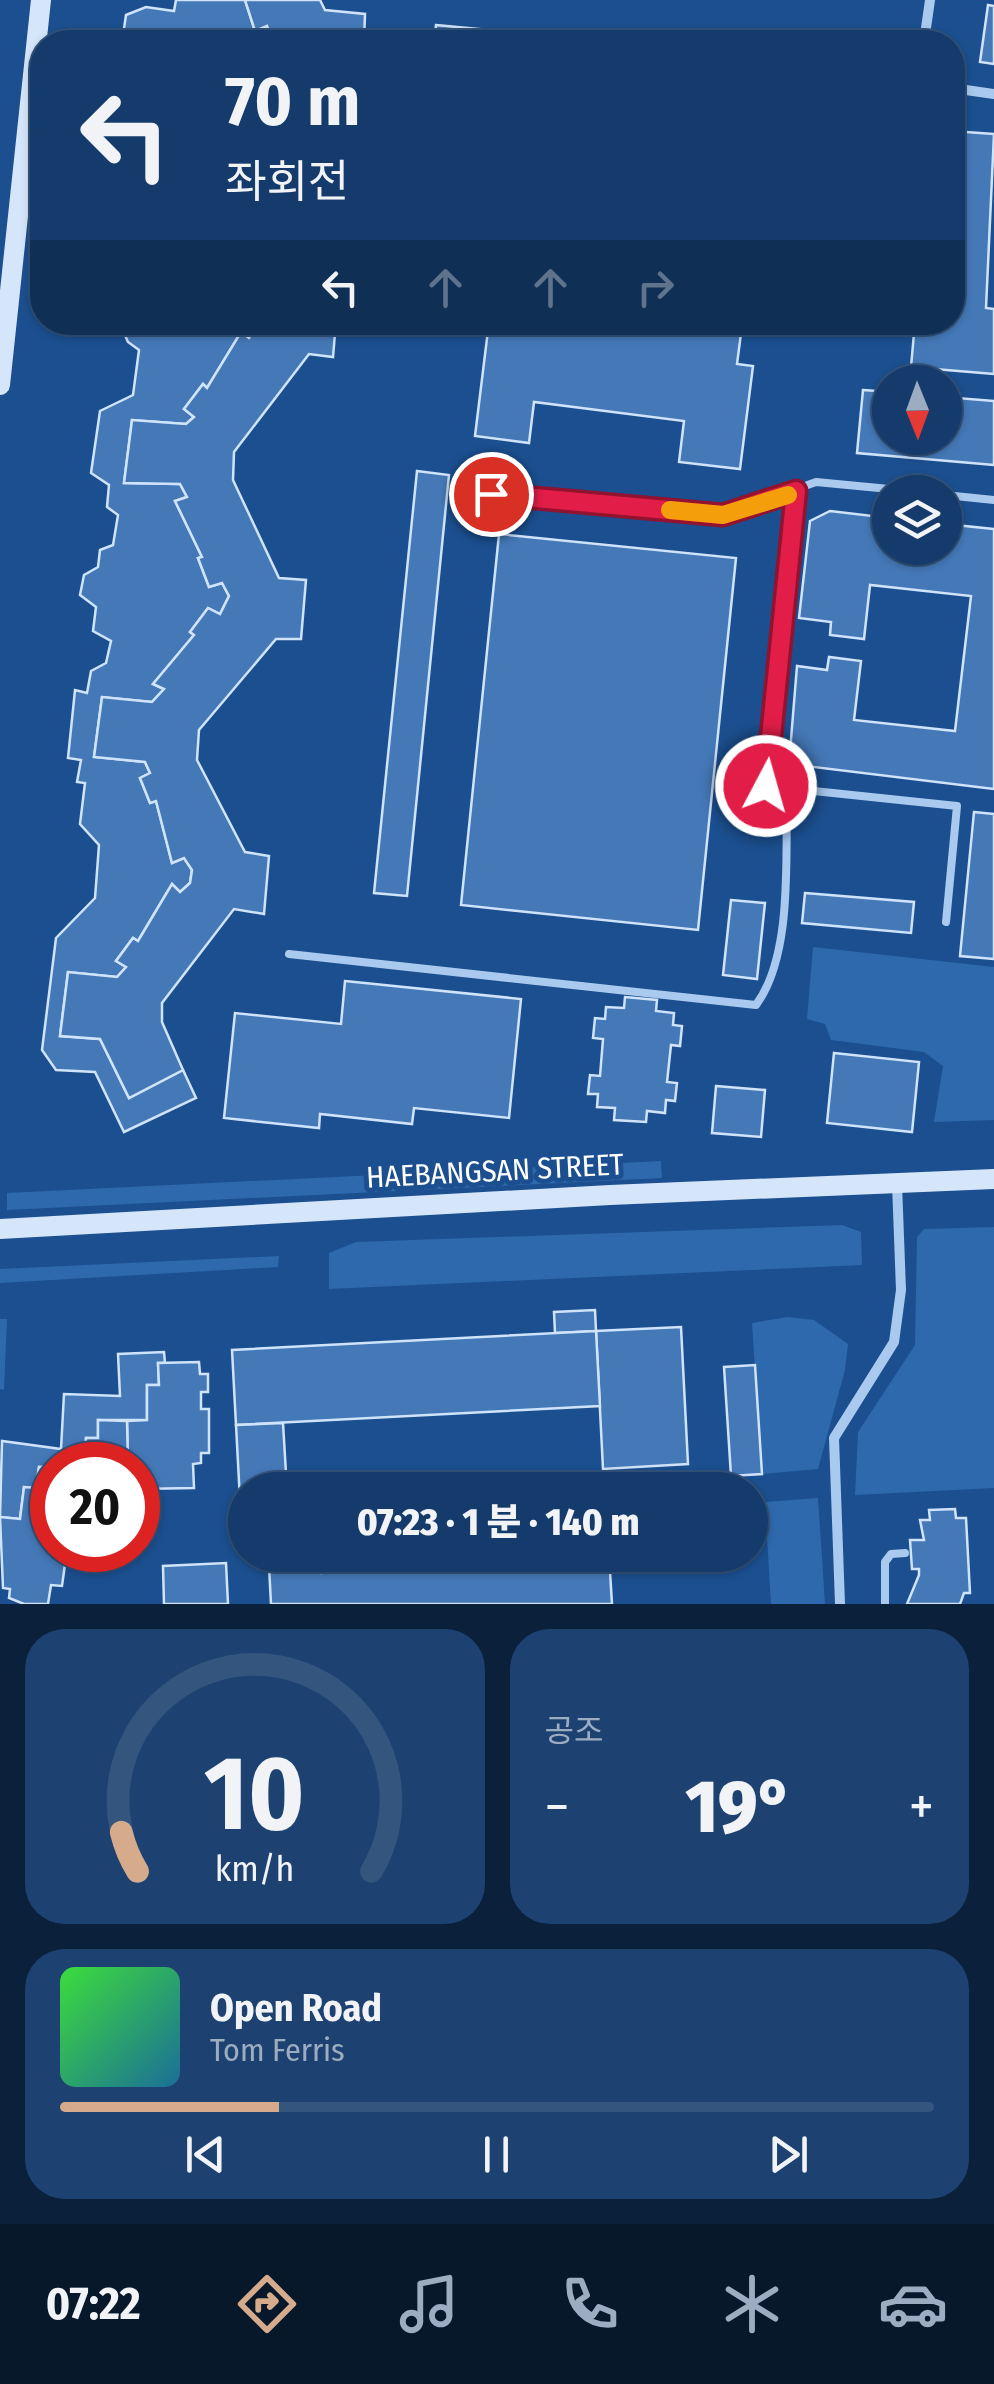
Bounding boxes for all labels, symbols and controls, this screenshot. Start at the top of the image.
text: 70 m [225,60,360,144]
icon: left [60,70,190,200]
text: 좌회전 [225,155,349,209]
icon: left [313,260,368,315]
icon: ahead [418,260,473,315]
icon: ahead [523,260,578,315]
icon: right [628,260,683,315]
north arrow [872,365,962,455]
map controls [872,365,962,565]
pin [449,452,534,537]
icon: arrive [464,467,519,522]
button: layers [872,475,962,565]
position arrow [714,734,818,838]
street label: HAEBANGSAN STREET [365,1146,625,1196]
speed limit sign: 20 [30,1442,160,1572]
text: 07:23 · 1 분 · 140 m [357,1499,639,1545]
text: 공조 [545,1712,603,1750]
text: 10 [204,1732,305,1857]
text: 19° [686,1762,793,1852]
text: − [545,1774,569,1840]
text: + [909,1774,934,1840]
text: km/h [215,1848,295,1890]
text: Open Road [210,1985,382,2031]
text: Tom Ferris [210,2031,345,2069]
icon: previous [178,2127,233,2182]
icon: pause [469,2127,524,2182]
icon: next [761,2127,816,2182]
icon: directions [232,2269,302,2339]
icon: music [394,2269,464,2339]
icon: phone [555,2269,625,2339]
icon: climate [717,2269,787,2339]
icon: car [878,2269,948,2339]
text: 07:22 [46,2277,141,2331]

